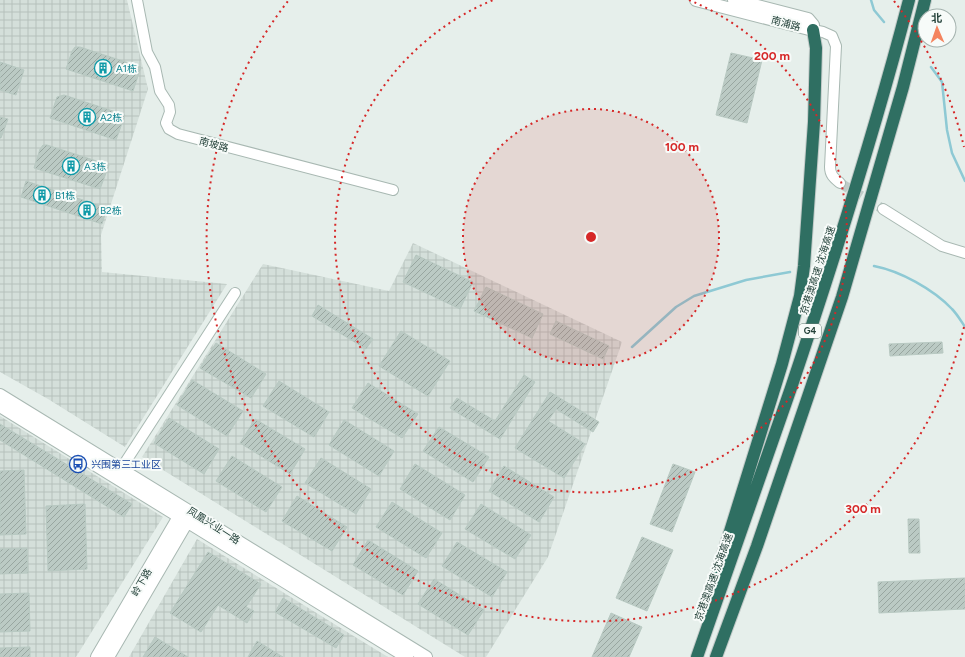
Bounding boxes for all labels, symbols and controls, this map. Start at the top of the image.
north arrow [917,8,957,48]
text: 北 [931,12,942,25]
street label: 南浦路 [770,13,802,34]
text: 200 m [754,49,790,63]
building icon: A1栋 [93,58,113,78]
place label: A1栋 [116,62,137,75]
building icon: A2栋 [77,107,97,127]
place label: A2栋 [100,111,122,124]
street label: 南坡路 [198,134,230,155]
text: 100 m [665,140,699,154]
building icon: A3栋 [61,156,81,176]
place label: A3栋 [84,160,106,173]
building icon: B1栋 [32,185,52,205]
place label: B1栋 [55,189,75,202]
building icon: B2栋 [77,200,97,220]
place label: B2栋 [100,204,122,217]
street label: 京港澳高速 沈海高速 [797,224,838,316]
centre of rings [584,230,598,244]
road number: G4 [799,324,821,338]
bus stop icon: 兴围第三工业区 [68,454,88,474]
place label: 兴围第三工业区 [91,458,161,471]
text: 300 m [845,502,881,516]
street label: 凤凰兴业一路 [185,504,243,547]
street label: 京港澳高速 沈海高速 [692,531,735,623]
street label: 岭下路 [128,566,155,598]

